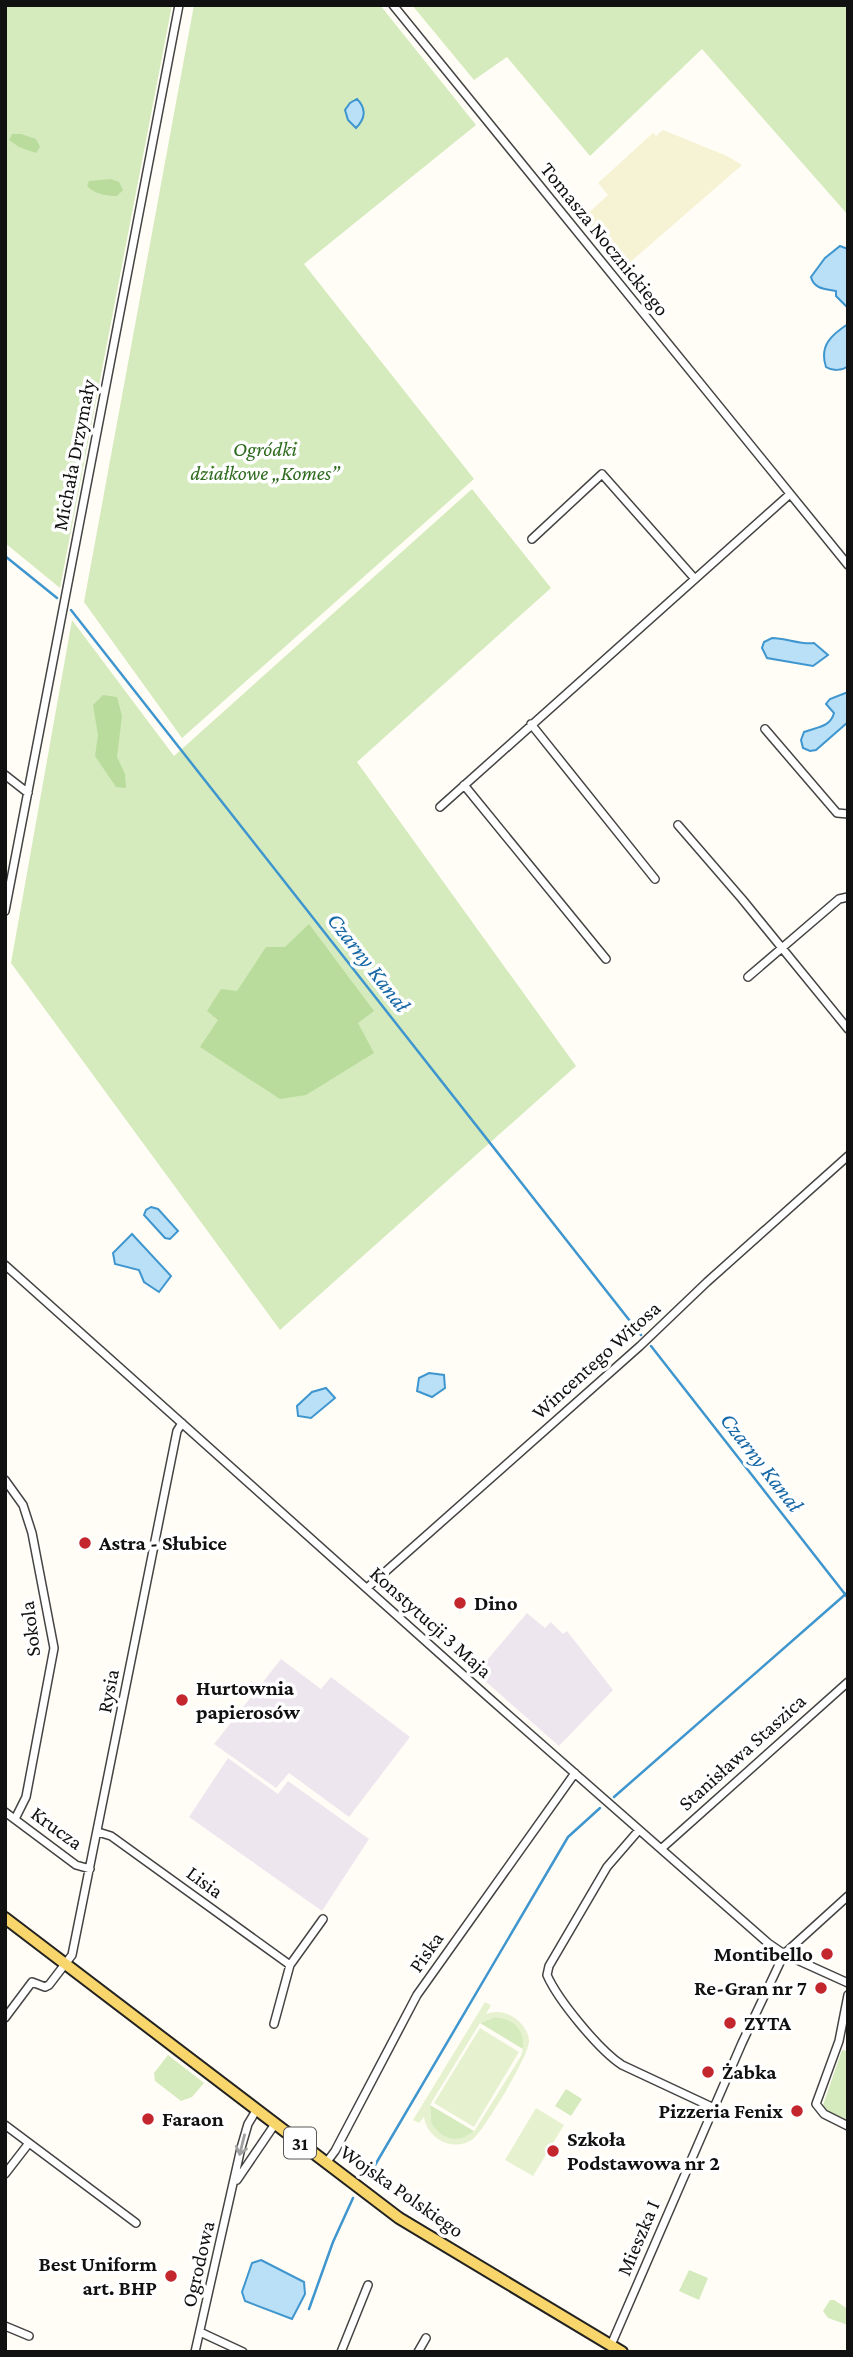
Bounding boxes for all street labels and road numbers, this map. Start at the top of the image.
street label: Tomasza Nocznickiego [536,157,674,321]
street label: Michała Drzymały [48,377,100,533]
street label: Wincentego Witosa [527,1296,666,1424]
street label: Konstytucji 3 Maja [365,1561,497,1683]
street label: Sokola [15,1600,45,1658]
street label: Rysia [92,1667,124,1715]
street label: Stanisława Staszica [673,1688,811,1815]
street label: Krucza [26,1801,88,1855]
street label: Lisia [182,1861,228,1903]
street label: Piska [404,1927,449,1977]
road number: 31 [284,2128,316,2158]
street label: Wojska Polskiego [336,2139,468,2243]
street label: Mieszka I [611,2197,665,2279]
street label: Ogrodowa [176,2218,220,2310]

